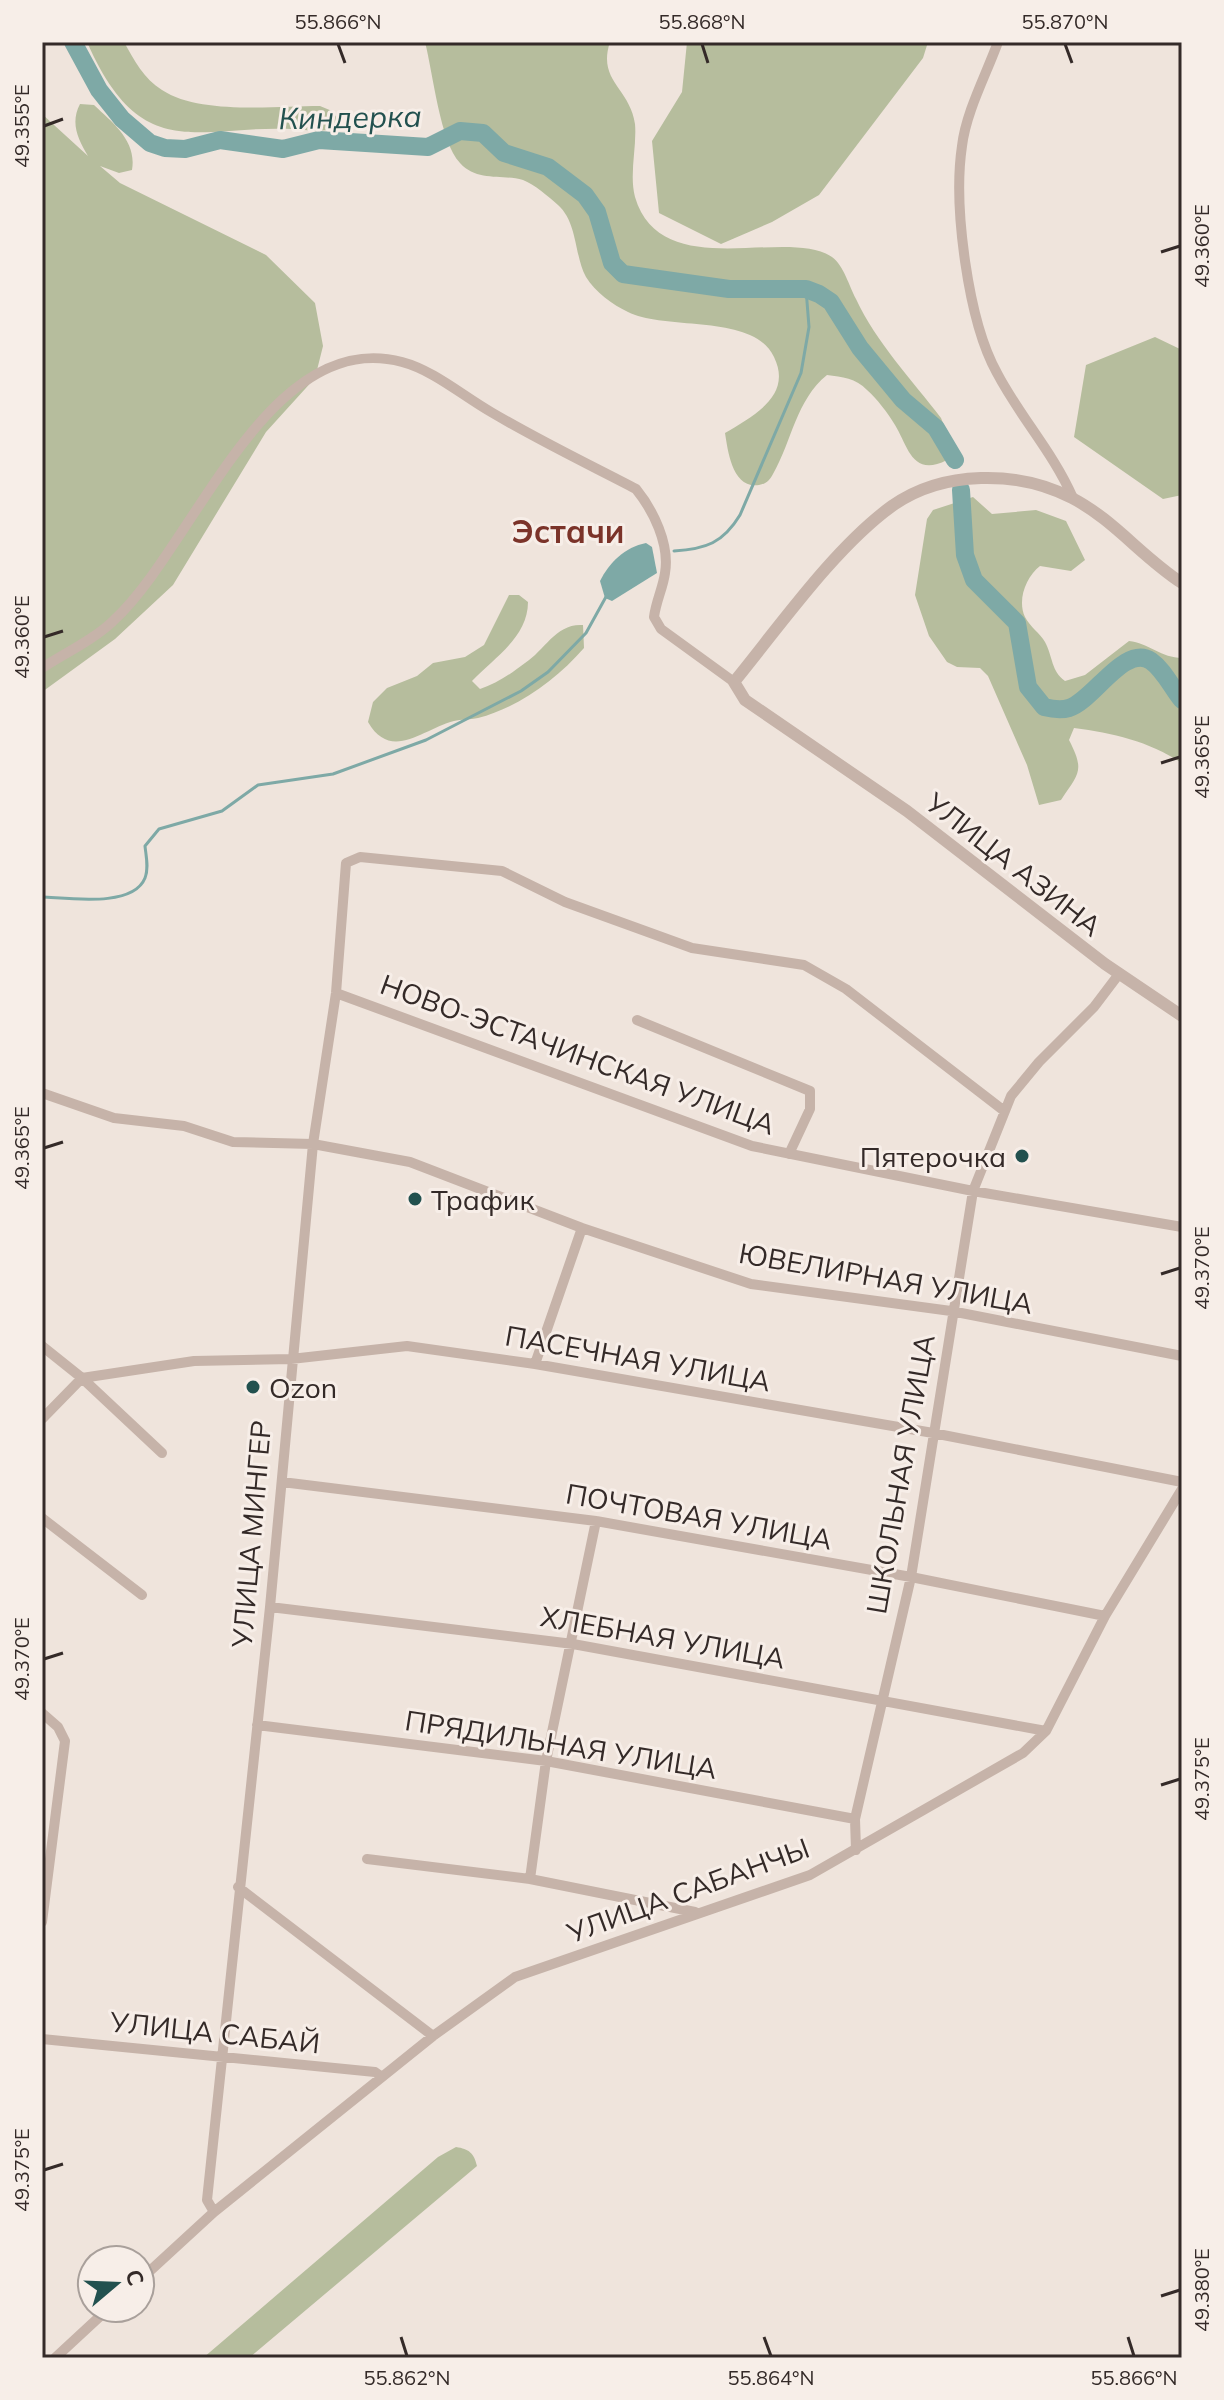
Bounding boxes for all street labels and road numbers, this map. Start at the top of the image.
street label: УЛИЦА АЗИНА [919,784,1109,944]
street label: НОВО-ЭСТАЧИНСКАЯ УЛИЦА [376,966,780,1142]
street label: ЮВЕЛИРНАЯ УЛИЦА [736,1235,1036,1321]
street label: ПАСЕЧНАЯ УЛИЦА [503,1317,774,1399]
street label: ШКОЛЬНАЯ УЛИЦА [858,1331,942,1616]
street label: УЛИЦА МИНГЕР [224,1419,278,1650]
street label: ПОЧТОВАЯ УЛИЦА [563,1475,835,1557]
street label: ХЛЕБНАЯ УЛИЦА [538,1598,788,1676]
street label: ПРЯДИЛЬНАЯ УЛИЦА [403,1702,720,1786]
street label: УЛИЦА САБАНЧЫ [561,1830,814,1950]
street label: УЛИЦА САБАЙ [107,2003,322,2060]

